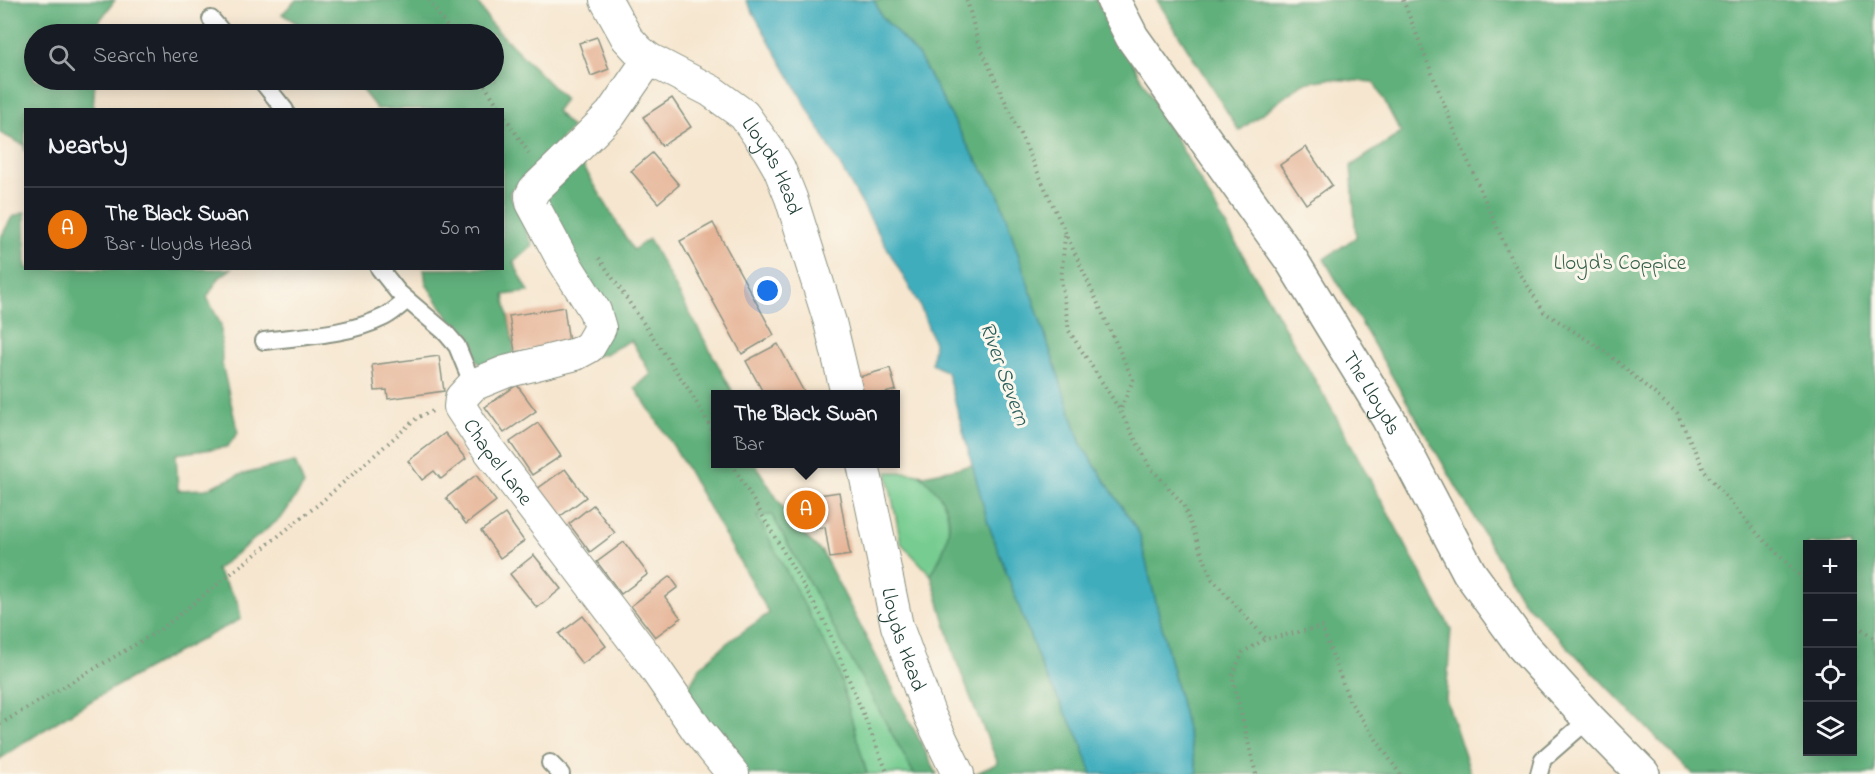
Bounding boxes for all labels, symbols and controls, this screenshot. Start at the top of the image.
search box [24,24,504,90]
icon: search [45,41,78,74]
text: Search here [93,41,198,73]
street label: Lloyds Head [733,112,808,219]
text: Nearby [48,128,127,166]
text: The Black Swan [105,199,249,231]
text: A [61,215,74,244]
text: 50 m [439,215,480,244]
text: Bar · Lloyds Head [105,231,252,260]
park label: Lloyd's Coppice [1554,249,1687,281]
your location [753,276,782,305]
water label: River Severn [970,318,1037,431]
street label: The Lloyds [1333,346,1407,441]
popup [711,390,900,468]
text: The Black Swan [734,399,877,431]
street label: Chapel Lane [455,413,539,513]
text: Bar [734,431,764,460]
pin: A [786,488,826,532]
map controls [1803,540,1857,756]
button: + [1803,540,1857,594]
street label: Lloyds Head [872,585,933,696]
button: − [1803,594,1857,648]
button: locate [1803,648,1857,702]
button: layers [1803,702,1857,756]

